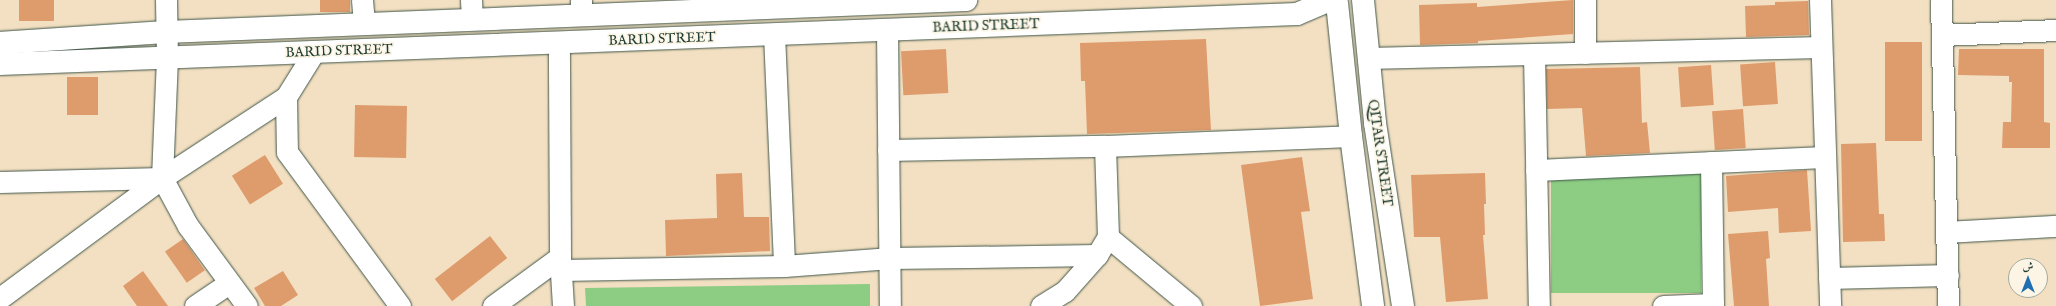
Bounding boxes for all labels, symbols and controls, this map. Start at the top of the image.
street label: BARID STREET [932,16,1040,36]
street label: BARID STREET [608,29,716,49]
street label: BARID STREET [285,41,393,61]
street label: QITAR STREET [1364,98,1396,208]
north arrow [2008,258,2048,298]
text: ش [2023,260,2033,274]

